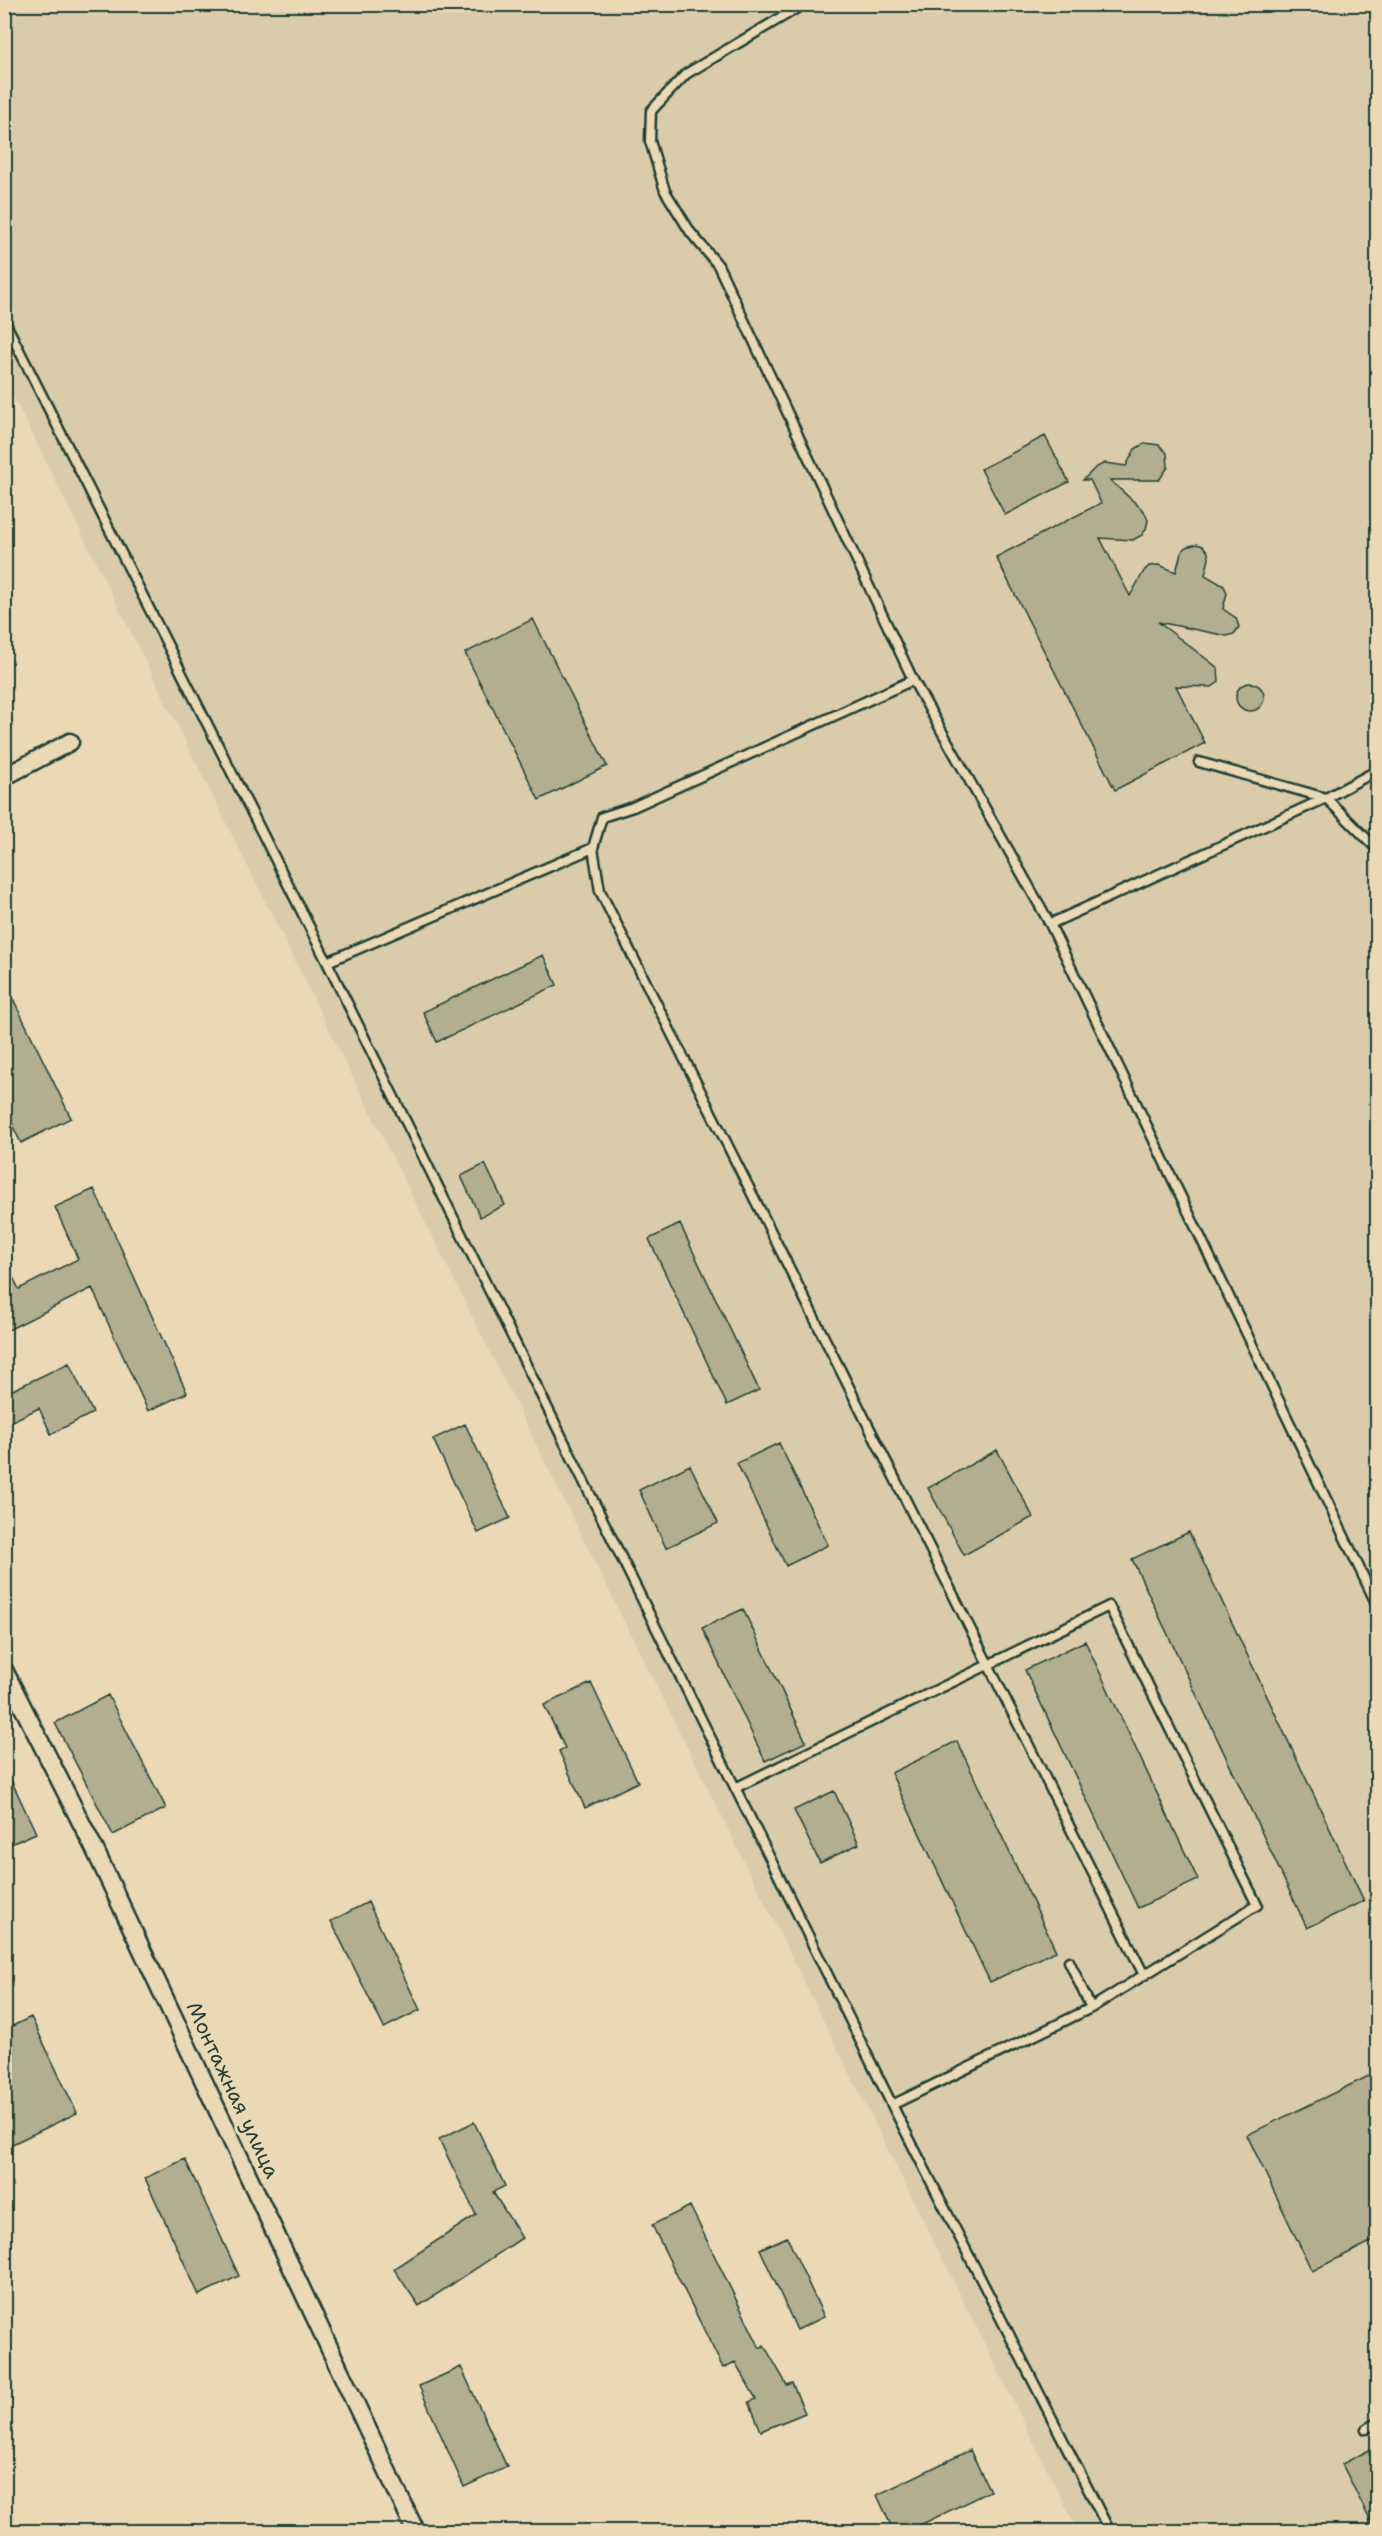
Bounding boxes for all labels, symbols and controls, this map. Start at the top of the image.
street label: Монтажная улица [180,1997,286,2183]

